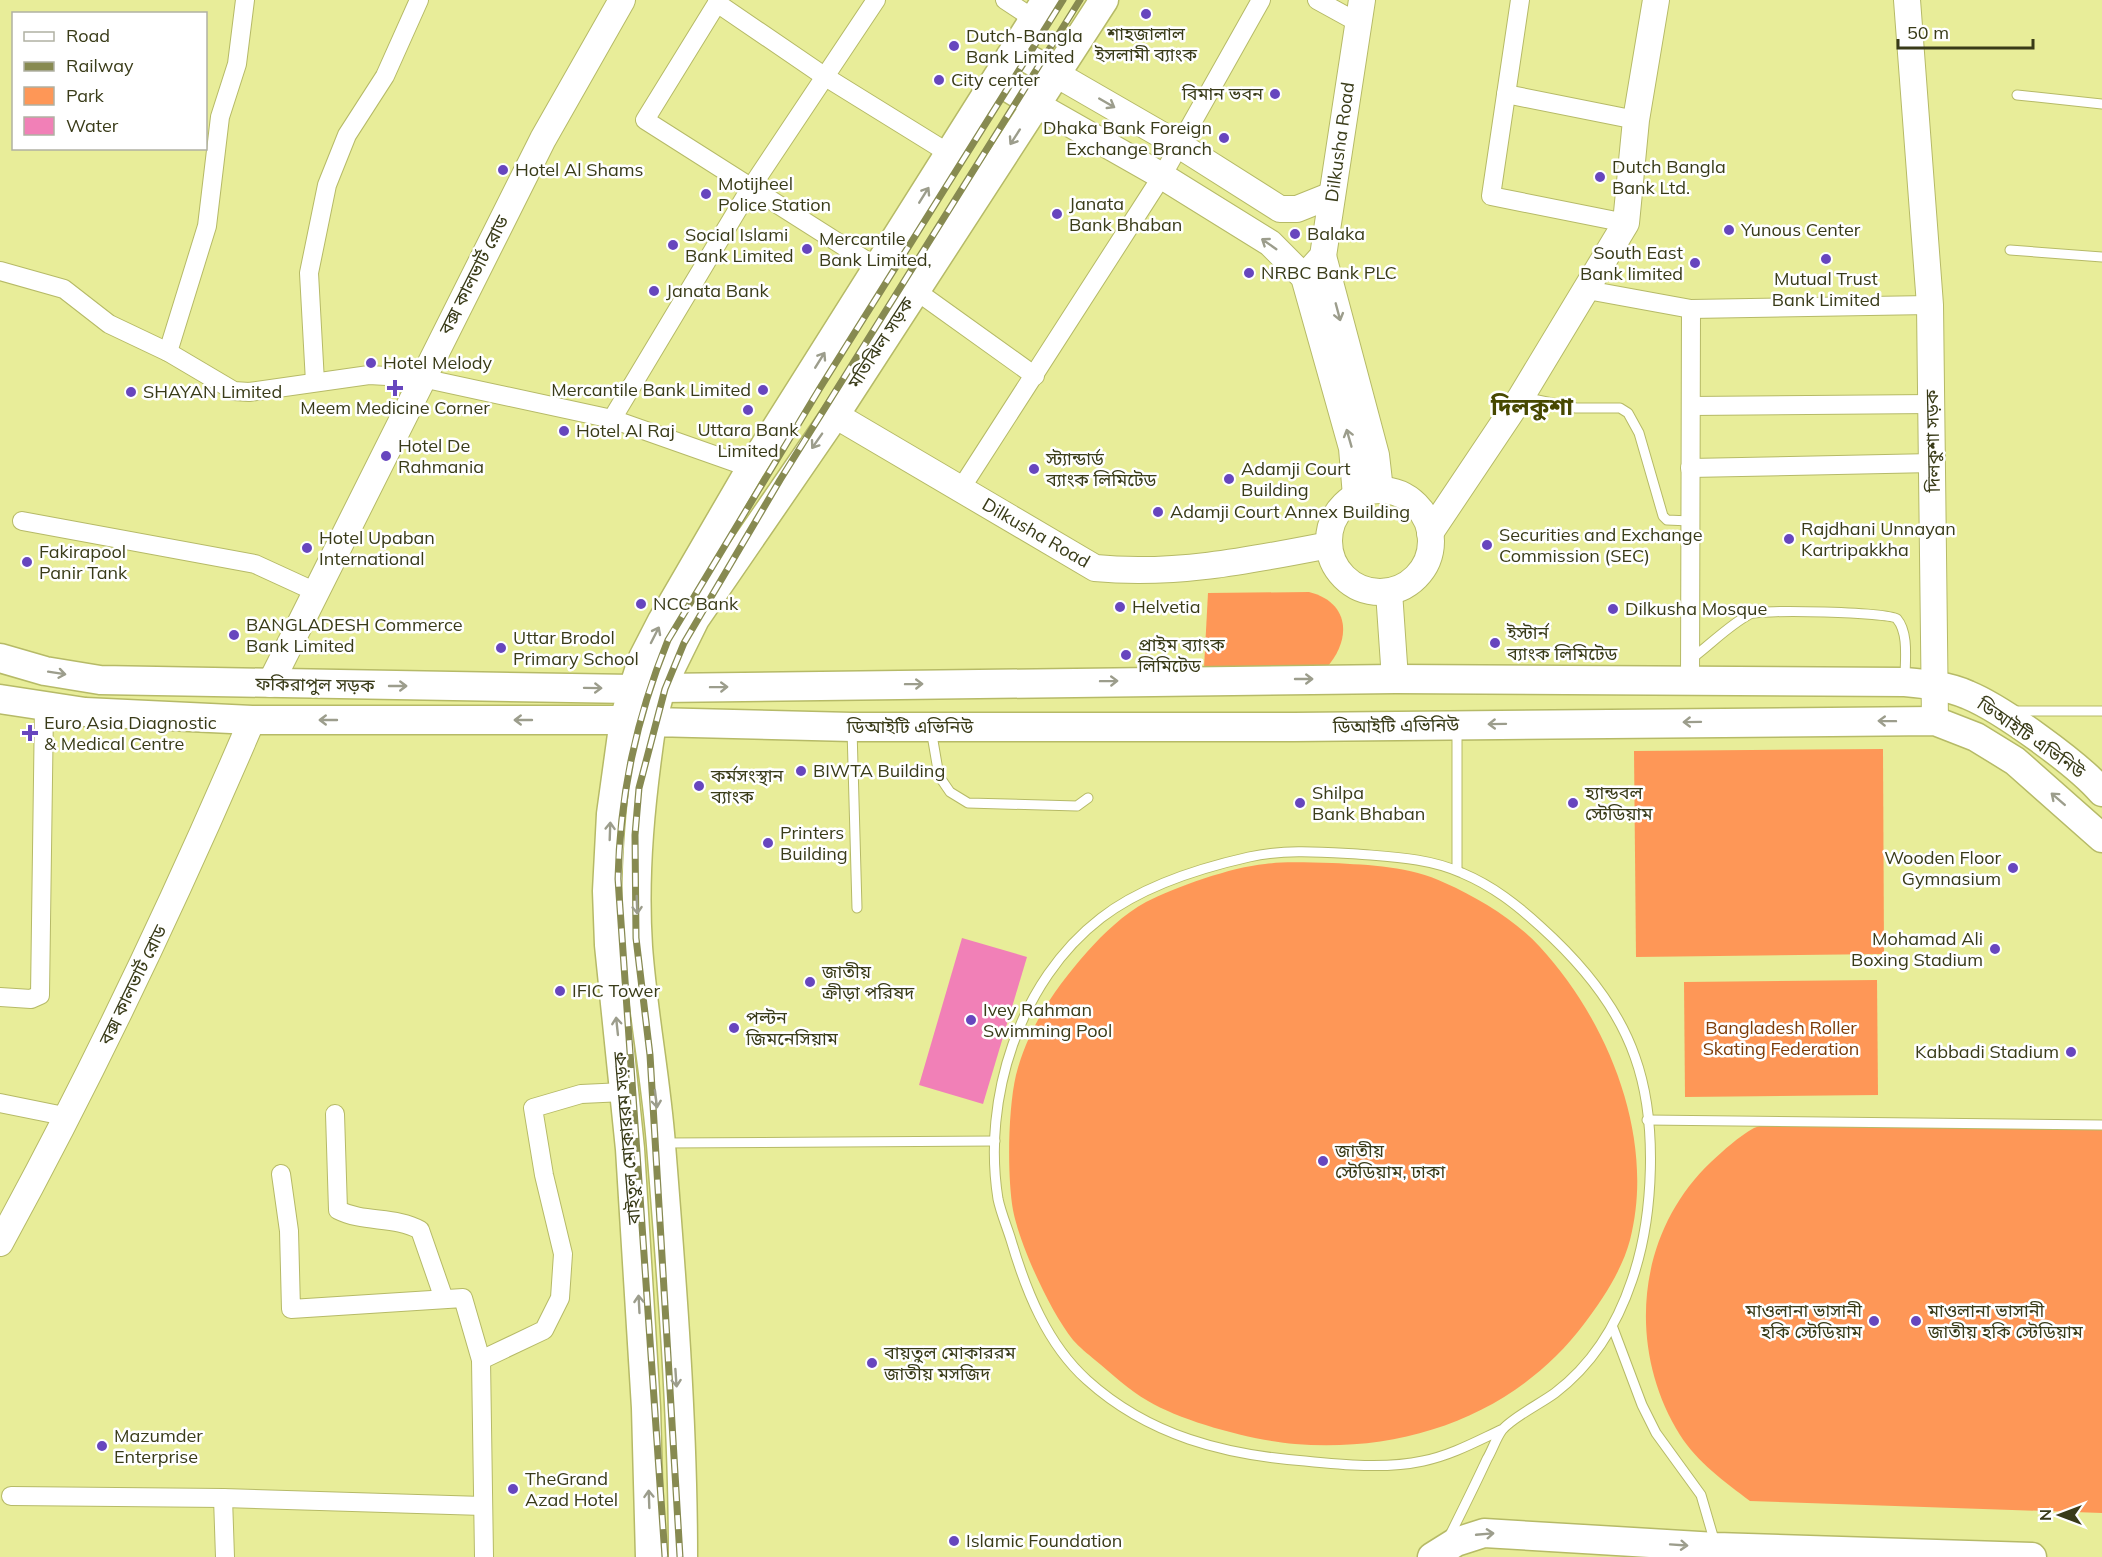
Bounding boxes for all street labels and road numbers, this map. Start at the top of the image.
street label: Dilkusha Road [1320,81,1359,203]
street label: বক্স কালভার্ট রোড [433,211,514,339]
street label: মতিঝিল সড়ক [842,292,919,393]
street label: দিলকুশা সড়ক [1920,389,1945,494]
street label: Dilkusha Road [978,492,1094,573]
street label: ফকিরাপুল সড়ক [254,672,375,697]
street label: ডিআইটি এভিনিউ [1972,691,2090,783]
street label: ডিআইটি এভিনিউ [1332,713,1460,738]
street label: ডিআইটি এভিনিউ [846,715,973,738]
street label: বক্স কালভার্ট রোড [93,921,172,1049]
street label: বাইতুল মোকাররম সড়ক [607,1050,646,1226]

